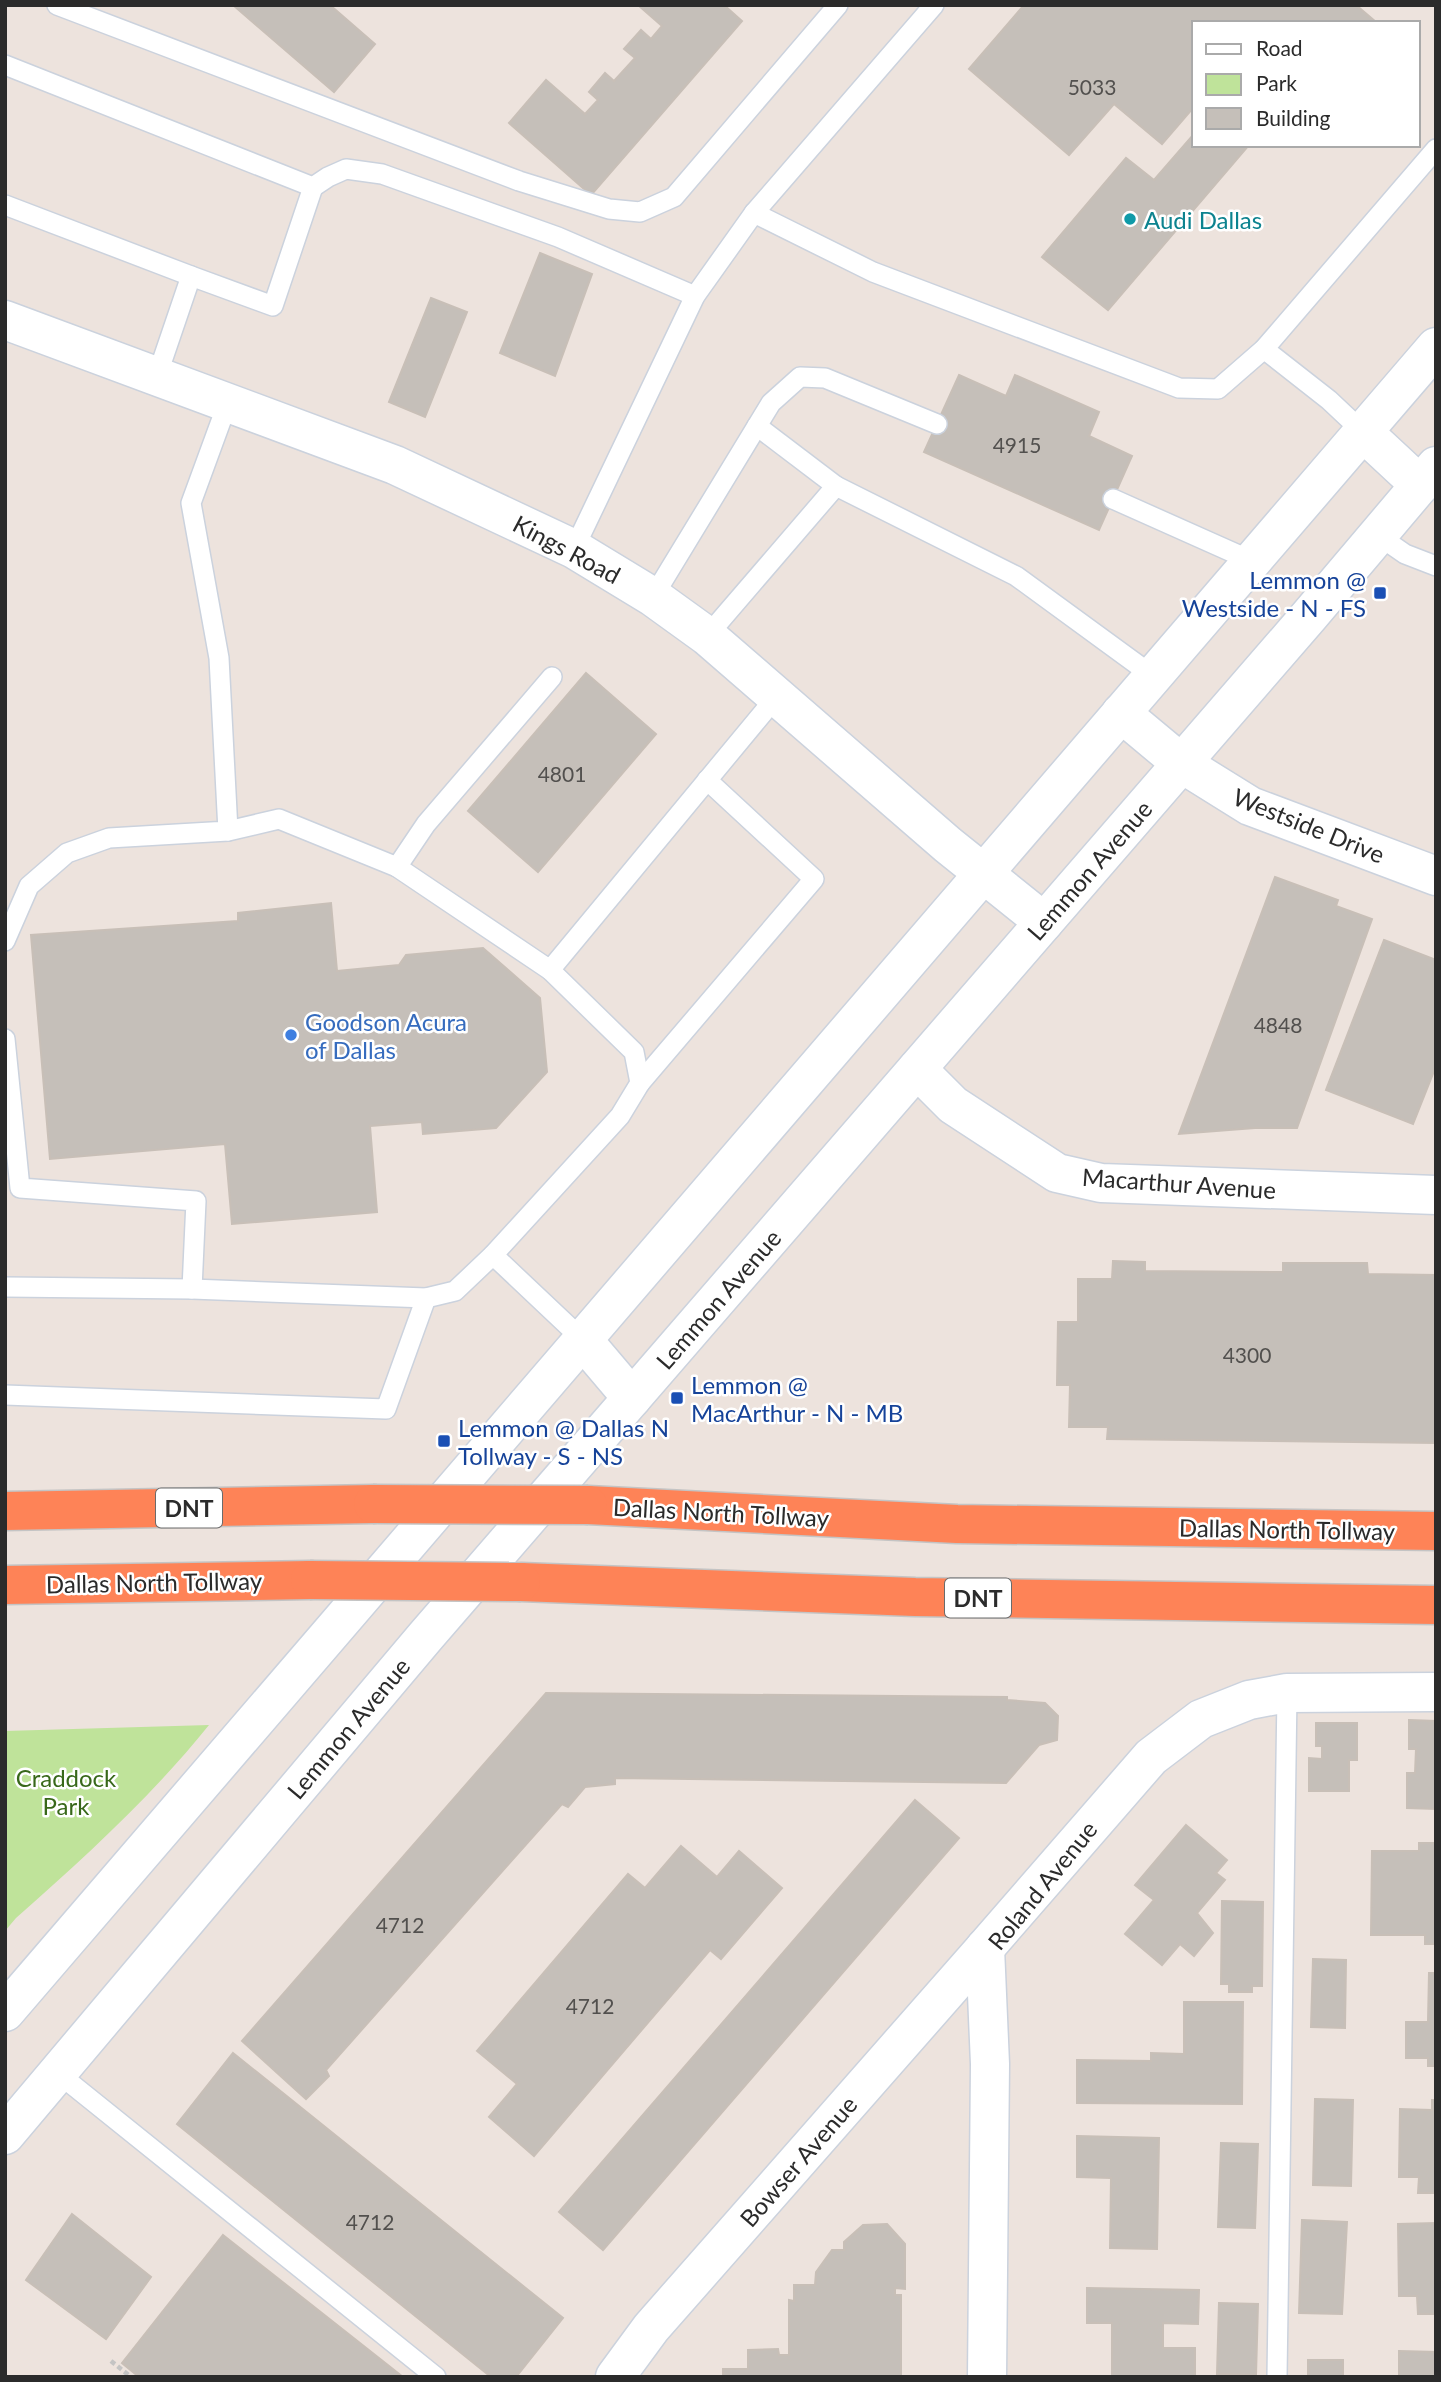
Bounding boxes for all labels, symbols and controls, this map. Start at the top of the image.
legend [1192,21,1420,147]
text: Road [1256,35,1303,60]
text: Park [1256,70,1297,95]
house number: 5033 [1068,74,1116,99]
text: Building [1256,105,1331,130]
place label: Audi Dallas [1144,205,1262,234]
marker: Audi Dallas [1122,211,1138,227]
house number: 4915 [993,432,1041,457]
street label: Kings Road [508,509,626,589]
place label: Lemmon @ Westside - N - FS [1182,565,1366,622]
marker: Lemmon @ Westside - N - FS [1372,585,1388,601]
house number: 4801 [538,761,586,786]
street label: Westside Drive [1229,781,1389,869]
street label: Lemmon Avenue [1021,794,1157,946]
place label: Goodson Acura of Dallas [305,1007,467,1064]
house number: 4848 [1254,1012,1302,1037]
marker: Goodson Acura of Dallas [283,1027,299,1043]
street label: Macarthur Avenue [1081,1162,1277,1204]
street label: Lemmon Avenue [650,1223,786,1375]
house number: 4300 [1223,1342,1271,1367]
place label: Lemmon @ MacArthur - N - MB [691,1370,903,1427]
marker: Lemmon @ MacArthur - N - MB [669,1390,685,1406]
place label: Lemmon @ Dallas N Tollway - S - NS [458,1413,669,1470]
marker: Lemmon @ Dallas N Tollway - S - NS [436,1433,452,1449]
road number: DNT [156,1488,222,1527]
street label: Dallas North Tollway [612,1492,830,1532]
street label: Dallas North Tollway [1179,1513,1396,1545]
street label: Dallas North Tollway [46,1566,263,1598]
road number: DNT [945,1578,1011,1618]
street label: Lemmon Avenue [281,1651,415,1805]
park label: Craddock Park [16,1763,117,1820]
street label: Roland Avenue [981,1815,1103,1955]
house number: 4712 [376,1912,424,1937]
house number: 4712 [566,1993,614,2018]
street label: Bowser Avenue [733,2090,863,2232]
house number: 4712 [346,2209,394,2234]

